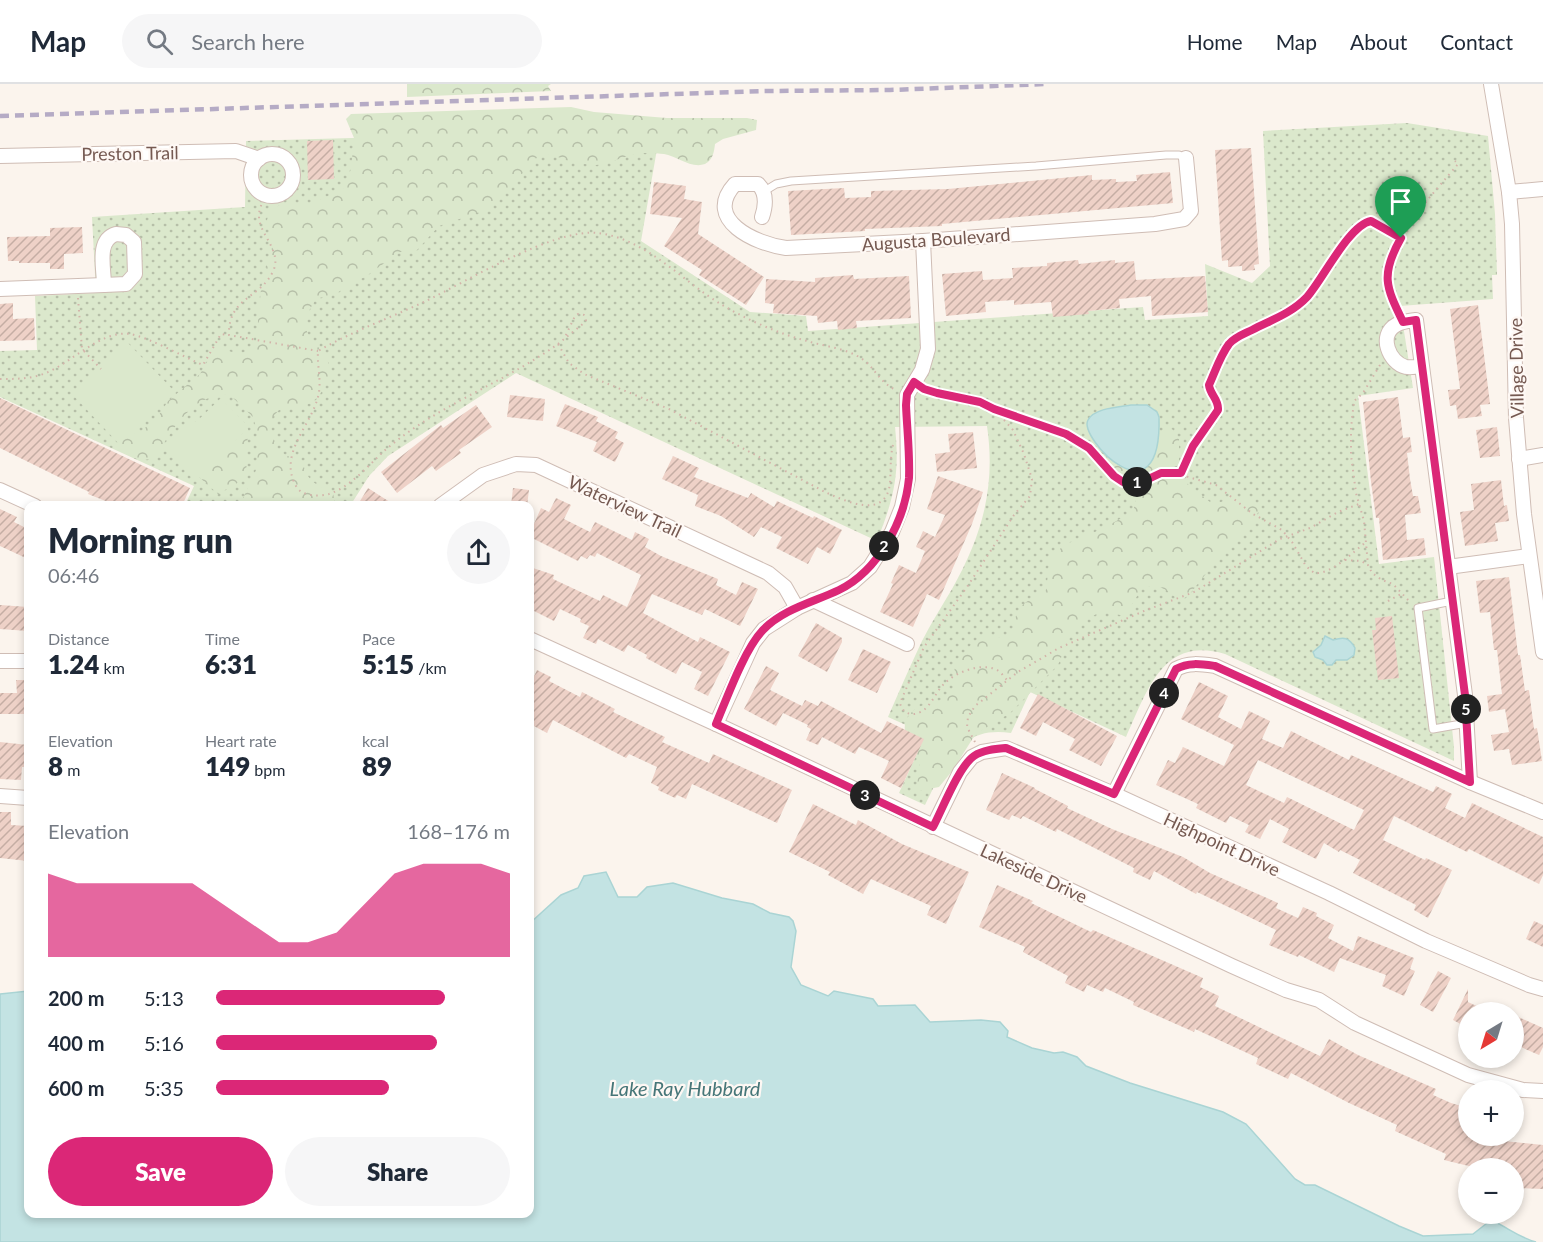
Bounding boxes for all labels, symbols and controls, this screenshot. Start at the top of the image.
search box [122,14,542,68]
text: Map [30,24,86,58]
icon: search [143,25,176,58]
text: Search here [191,28,305,55]
text: Home [1187,29,1243,54]
text: Map [1276,29,1317,54]
text: About [1350,29,1407,54]
text: Contact [1440,29,1513,54]
street label: Preston Trail [81,141,179,165]
pin [1375,176,1426,238]
icon: arrive [1384,185,1417,218]
street label: Augusta Boulevard [861,223,1011,255]
street label: Village Drive [1504,318,1528,418]
pin: 1 [1122,467,1152,497]
street label: Waterview Trail [565,470,685,542]
text: 1 [1132,472,1142,491]
text: Morning run [48,520,233,560]
button: share [447,521,510,584]
pin: 2 [869,531,899,561]
text: 2 [879,536,889,555]
text: 06:46 [48,563,99,587]
text: Distance [48,629,109,648]
text: Time [205,629,240,648]
text: Pace [362,629,395,648]
text: 1.24 [48,648,99,680]
text: 6:31 [205,648,257,680]
text: 5:15 [362,648,414,680]
text: km [99,658,125,677]
text: /km [414,658,447,677]
pin: 4 [1149,678,1179,708]
text: 4 [1159,683,1169,702]
pin: 5 [1451,694,1481,724]
text: 5 [1461,699,1471,718]
text: Elevation [48,731,113,750]
text: Heart rate [205,731,277,750]
text: kcal [362,731,389,750]
text: 8 [48,750,63,782]
text: 149 [205,750,250,782]
text: 89 [362,750,392,782]
text: m [63,760,80,779]
text: bpm [250,760,285,779]
pin: 3 [850,780,880,810]
text: 3 [860,785,870,804]
street label: Highpoint Drive [1160,807,1284,881]
text: Elevation [48,819,129,843]
text: 168–176 m [407,819,510,843]
street label: Lakeside Drive [977,839,1091,907]
text: 200 m [48,986,104,1010]
text: 5:13 [144,986,184,1010]
north arrow [1458,1002,1524,1068]
map controls [1458,1002,1524,1224]
text: 400 m [48,1031,104,1055]
text: 5:16 [144,1031,184,1055]
text: 600 m [48,1076,104,1100]
text: 5:35 [144,1076,184,1100]
water label: Lake Ray Hubbard [610,1076,761,1100]
button: + [1458,1080,1524,1146]
button: Save [48,1137,273,1206]
button: Share [285,1137,510,1206]
button: − [1458,1158,1524,1224]

